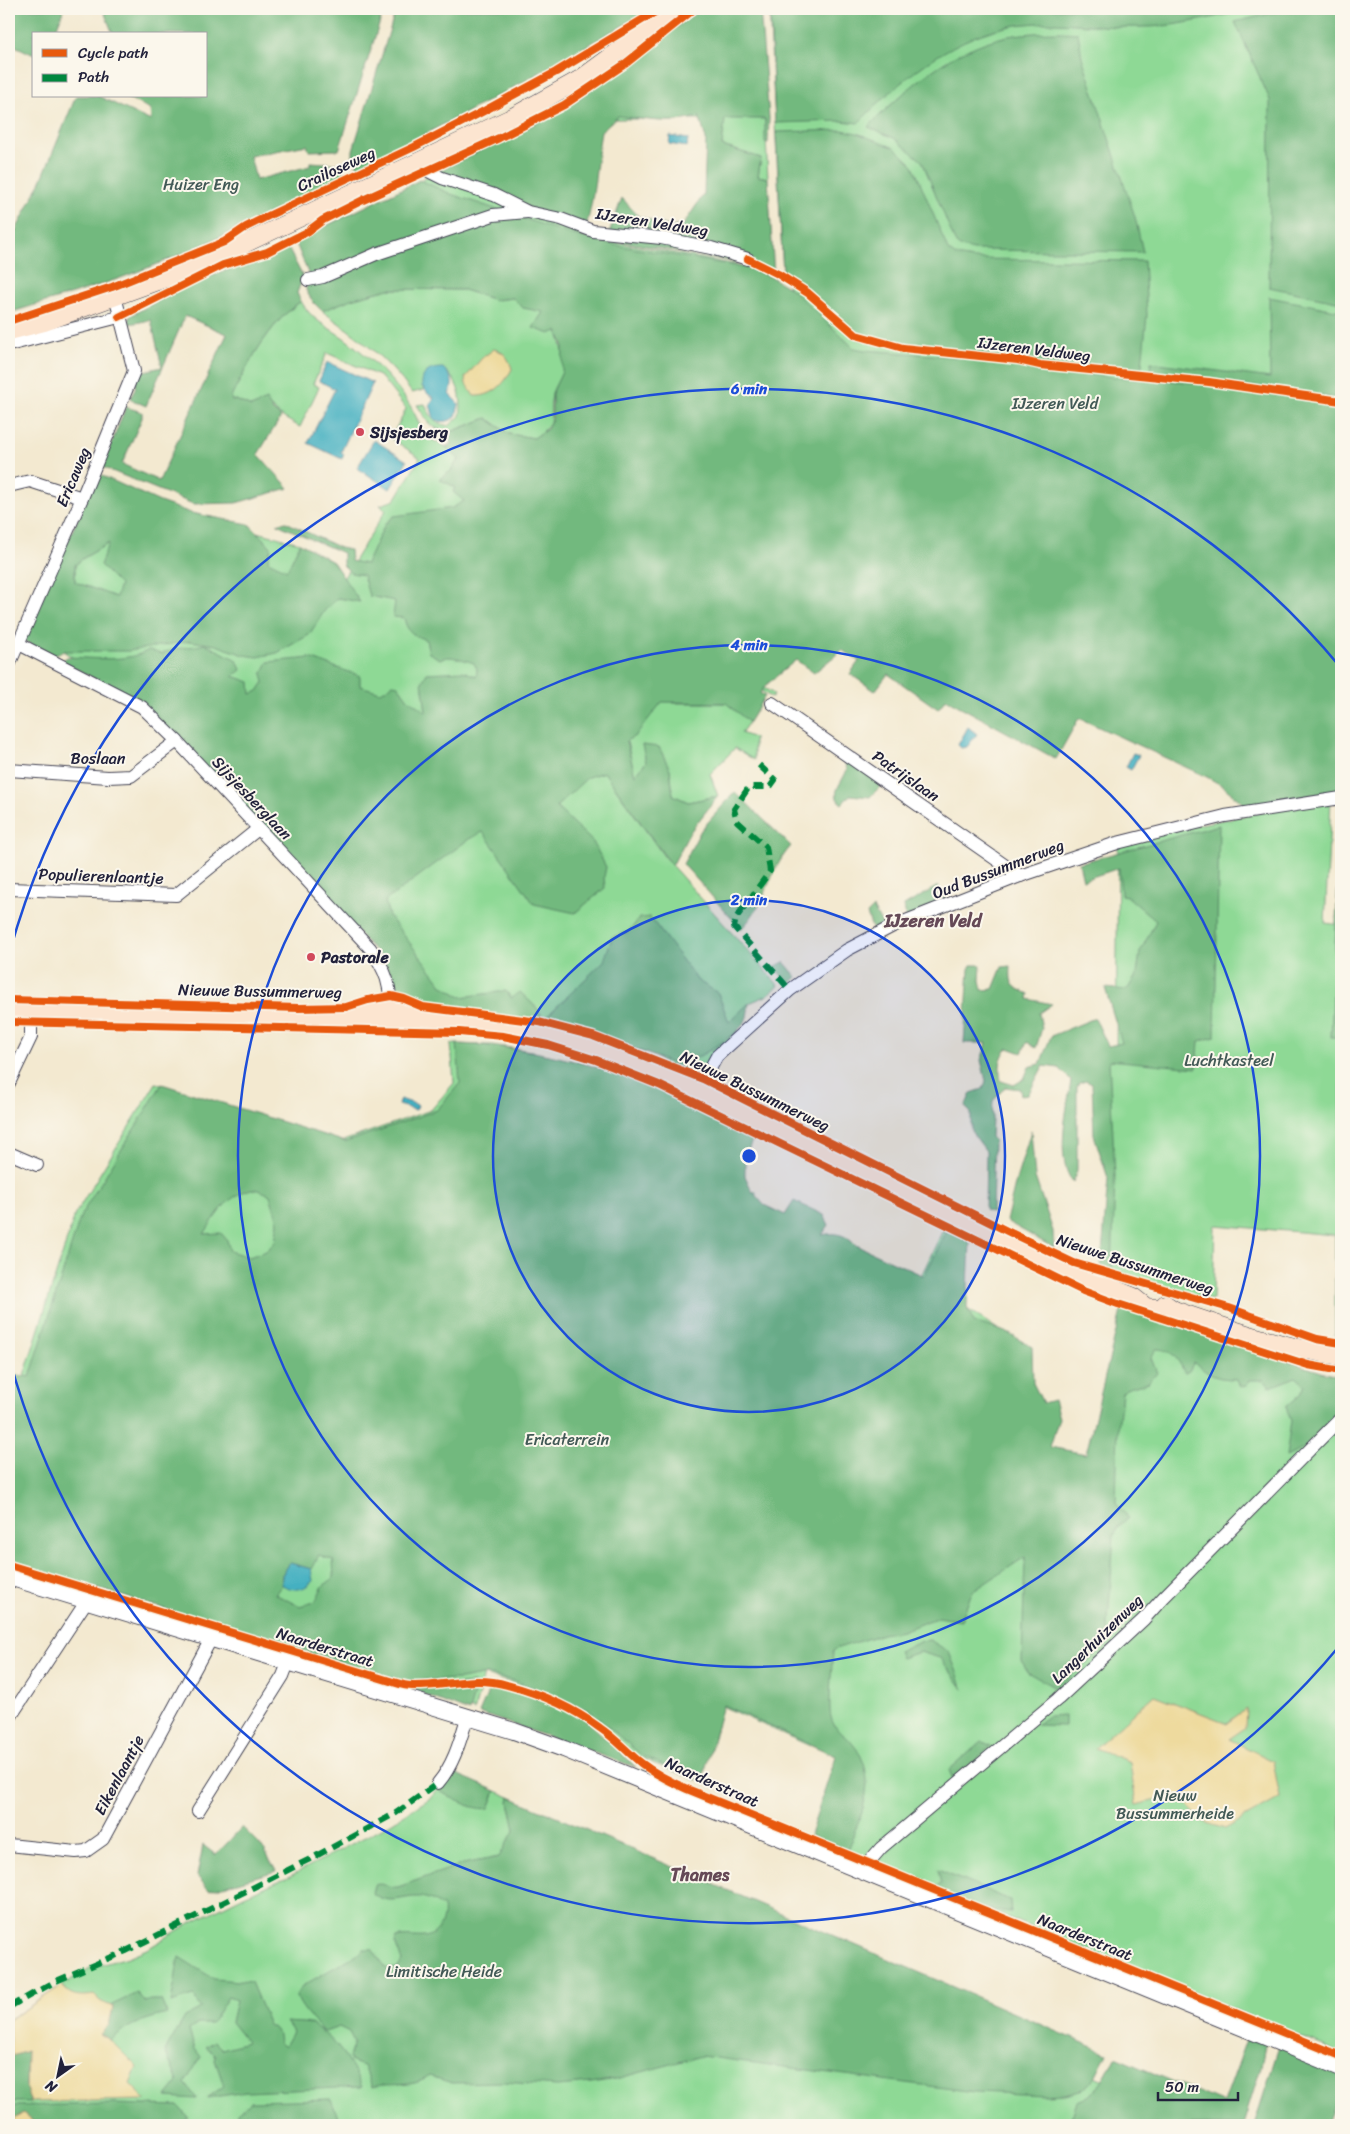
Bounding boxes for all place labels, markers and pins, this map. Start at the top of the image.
place label: Sijsjesberg [369,418,449,447]
marker: Sijsjesberg [354,426,366,438]
place label: Pastorale [321,943,389,972]
marker: Pastorale [305,951,317,963]
centre of rings [740,1147,758,1165]

